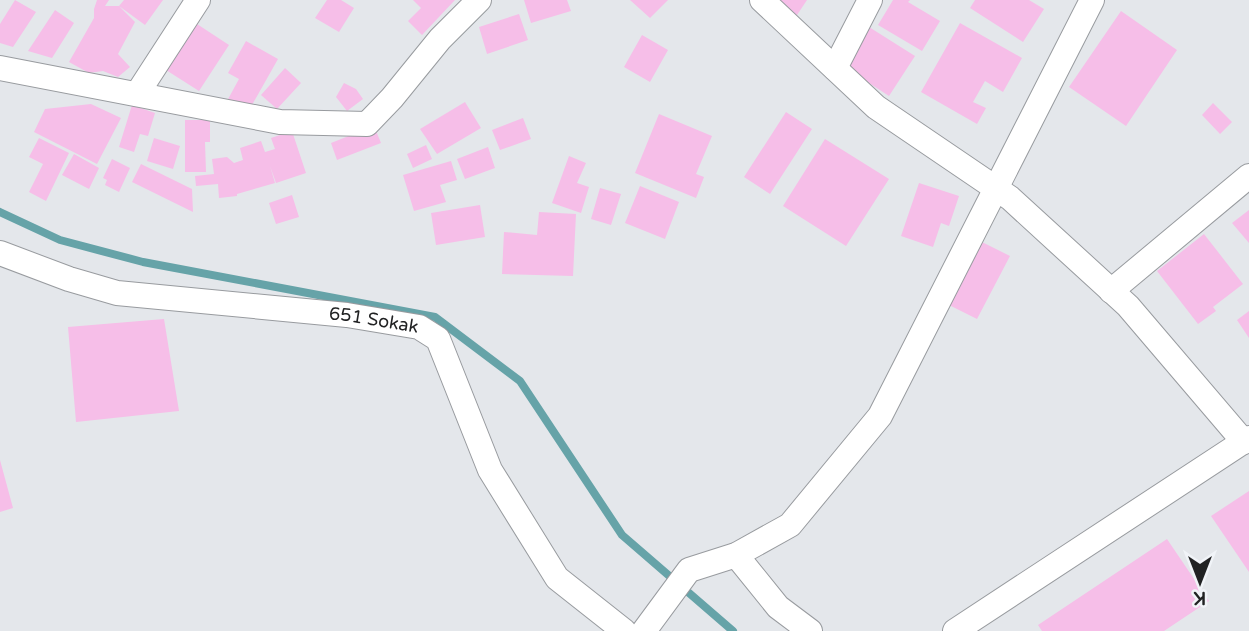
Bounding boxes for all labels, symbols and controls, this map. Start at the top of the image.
street label: 651 Sokak [328,302,420,338]
north arrow [1165,547,1235,617]
text: K [1193,587,1206,609]

